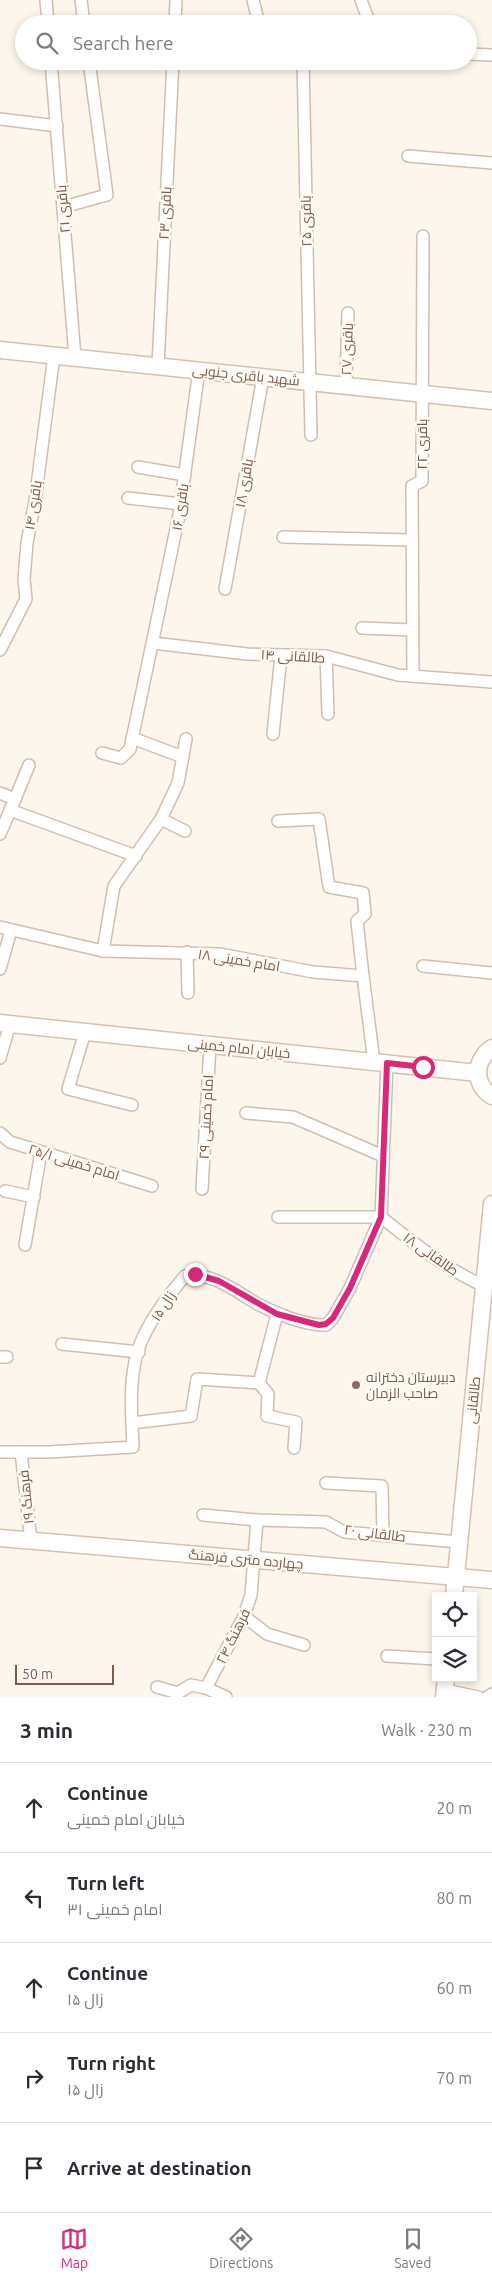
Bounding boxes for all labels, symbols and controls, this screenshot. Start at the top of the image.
search box [15,15,477,70]
icon: search [33,29,61,57]
text: Search here [73,32,173,54]
street label: باقری ۲۱ [53,184,73,234]
street label: باقری ۲۳ [156,186,174,240]
street label: باقری ۲۵ [298,195,314,247]
street label: باقری ۲۷ [338,323,356,375]
street label: شهید باقری جنوبی [191,361,301,389]
street label: باقری ۲۲ [414,418,430,470]
street label: باقری ۱۸ [232,457,256,509]
street label: باقری ۱۴ [21,479,45,531]
street label: باقری ۱۶ [168,482,192,532]
street label: طالقانی ۱۴ [260,646,326,666]
street label: امام خمینی ۱۸ [196,946,281,976]
street label: خیابان امام خمینی [187,1035,291,1063]
route start [412,1056,435,1079]
street label: امام خمینی ۲۹ [196,1074,218,1160]
street label: امام خمینی ۲۵/۱ [26,1141,121,1185]
street label: طالقانی ۱۸ [400,1229,462,1279]
route end [184,1263,207,1286]
street label: زال ۱۵ [148,1288,179,1324]
place label: دبیرستان دخترانه صاحب الزمان [366,1369,456,1401]
street label: طالقانی [463,1376,483,1424]
marker: دبیرستان دخترانه صاحب الزمان [350,1379,362,1391]
street label: فرهنگ ۱۹ [15,1469,37,1525]
street label: طالقانی ۲۰ [343,1521,407,1545]
street label: چهارده متری فرهنگ [188,1546,304,1574]
map controls [432,1592,477,1682]
button: locate [432,1592,477,1637]
street label: فرهنگ ۲۴ [213,1606,253,1666]
button: layers [432,1637,477,1682]
scale bar [15,1662,114,1685]
text: 50 m [22,1666,53,1682]
text: 3 min [20,1718,73,1742]
text: Walk · 230 m [381,1721,472,1739]
text: Continue [67,1782,148,1804]
icon: ahead [20,1794,48,1822]
text: 20 m [436,1799,472,1817]
text: خیابان امام خمینی [67,1810,185,1828]
text: Turn left [67,1872,145,1894]
icon: left [20,1884,48,1912]
text: 80 m [436,1889,472,1907]
text: امام خمینی ۳۱ [67,1900,163,1918]
text: Continue [67,1962,148,1984]
icon: ahead [20,1974,48,2002]
text: 60 m [436,1979,472,1997]
text: زال ۱۵ [67,1990,104,2008]
text: Turn right [67,2052,155,2074]
icon: right [20,2064,48,2092]
text: 70 m [436,2069,472,2087]
text: زال ۱۵ [67,2080,104,2098]
icon: arrive [20,2154,48,2182]
text: Arrive at destination [67,2157,252,2179]
tab: Map [60,2225,88,2271]
tab: Directions [209,2225,273,2271]
tab: Saved [394,2225,432,2271]

